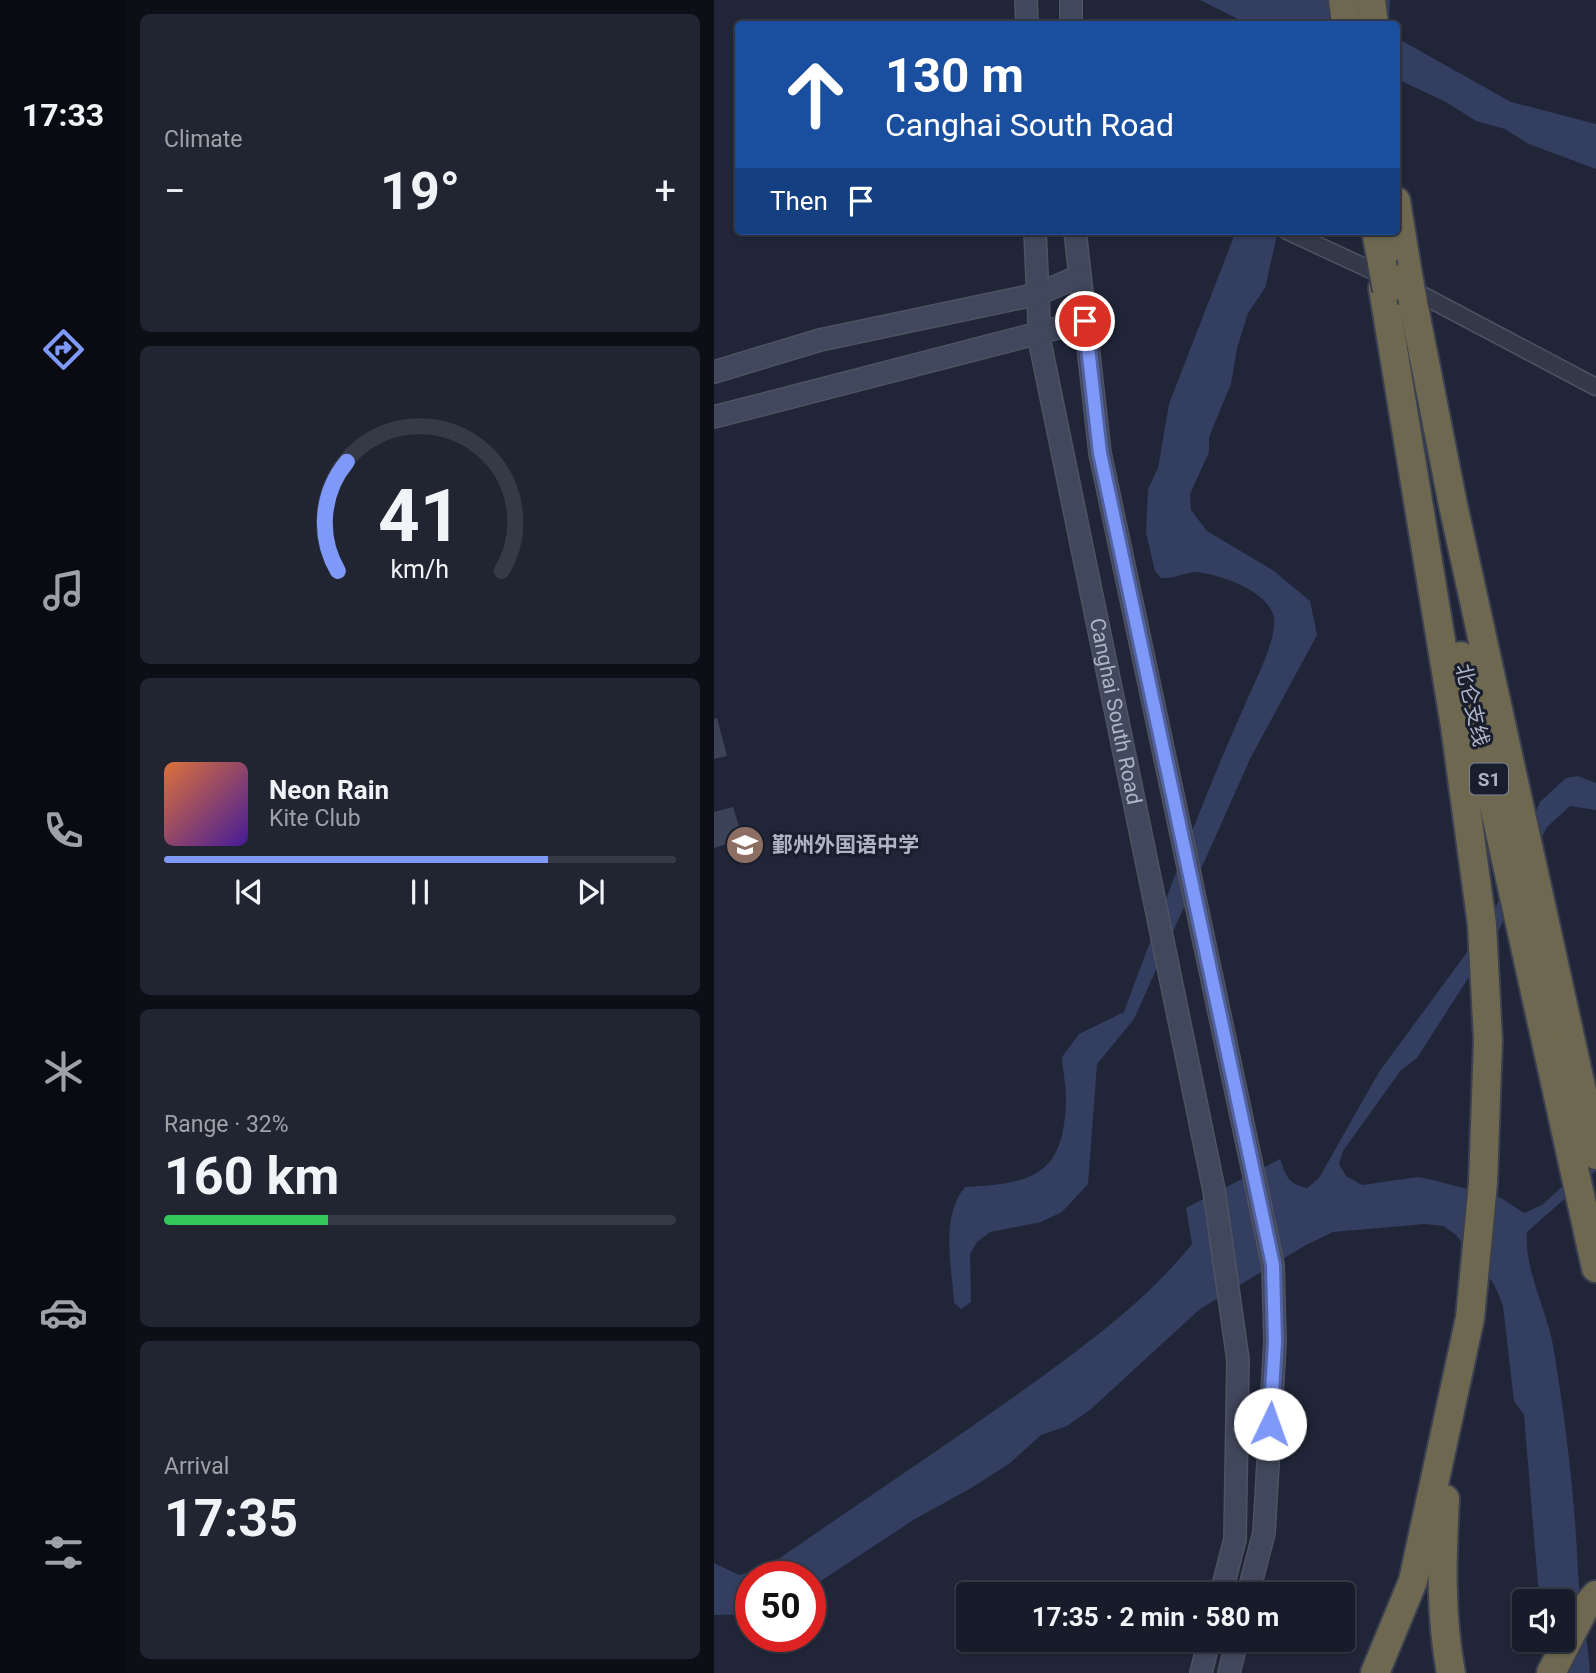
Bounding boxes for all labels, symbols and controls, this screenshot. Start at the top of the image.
text: 130 m [885,47,1024,104]
icon: ahead [770,49,861,140]
text: 17:33 [22,96,104,134]
text: Canghai South Road [885,106,1174,144]
text: Climate [164,126,243,153]
text: 19° [380,161,460,222]
text: − [164,169,186,213]
text: + [654,169,676,213]
icon: arrive [842,182,880,220]
text: Then [770,186,828,216]
pin [1055,291,1115,351]
icon: arrive [1066,302,1104,340]
icon: directions [39,325,88,374]
text: 41 [378,473,462,559]
text: km/h [391,554,449,583]
icon: music [39,566,88,615]
street label: Canghai South Road [1085,616,1146,807]
street label: 北仑支线 [1451,661,1493,749]
road number: S1 [1470,764,1508,794]
text: Neon Rain [269,775,389,805]
text: Kite Club [269,805,361,832]
icon: phone [39,806,88,855]
school or university icon: 鄞州外国语中学 [724,824,766,866]
place label: 鄞州外国语中学 [772,833,919,857]
icon: previous [230,873,268,911]
icon: pause [401,873,439,911]
icon: next [572,873,610,911]
icon: climate [39,1047,88,1096]
text: Range · 32% [164,1111,289,1138]
text: 160 km [164,1146,339,1207]
icon: car [39,1288,88,1337]
position arrow [1233,1387,1307,1461]
text: Arrival [164,1453,229,1480]
text: 17:35 [164,1488,298,1549]
icon: filters [39,1528,88,1577]
speed limit sign: 50 [735,1561,826,1652]
map controls [1512,1589,1575,1652]
button: sound [1512,1589,1575,1652]
text: 17:35 · 2 min · 580 m [1032,1602,1279,1632]

